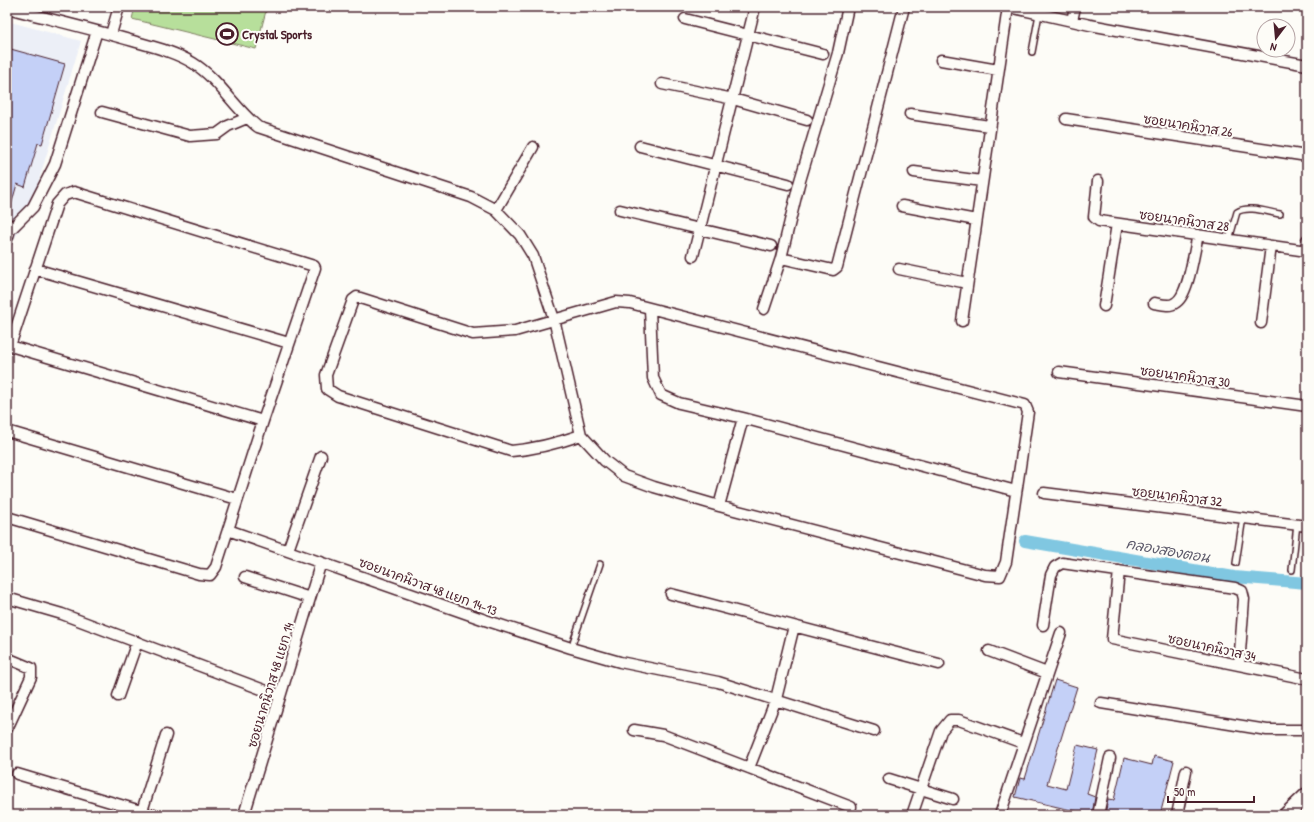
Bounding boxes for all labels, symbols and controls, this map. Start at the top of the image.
north arrow [1256,18,1296,58]
sports icon: Crystal Sports [214,21,240,47]
place label: Crystal Sports [242,25,312,44]
text: N [1268,40,1278,55]
street label: ซอยนาคนิวาส 26 [1142,109,1234,141]
street label: ซอยนาคนิวาส 28 [1138,205,1231,235]
street label: ซอยนาคนิวาส 30 [1139,361,1231,391]
street label: ซอยนาคนิวาส 32 [1131,482,1223,510]
water label: คลองสองตอน [1125,533,1212,567]
street label: ซอยนาคนิวาส 48 แยก 14-13 [356,553,500,619]
street label: ซอยนาคนิวาส 48 แยก 14 [242,620,298,750]
street label: ซอยนาคนิวาส 34 [1166,629,1258,665]
scale bar [1168,778,1254,804]
text: 50 m [1174,783,1195,800]

